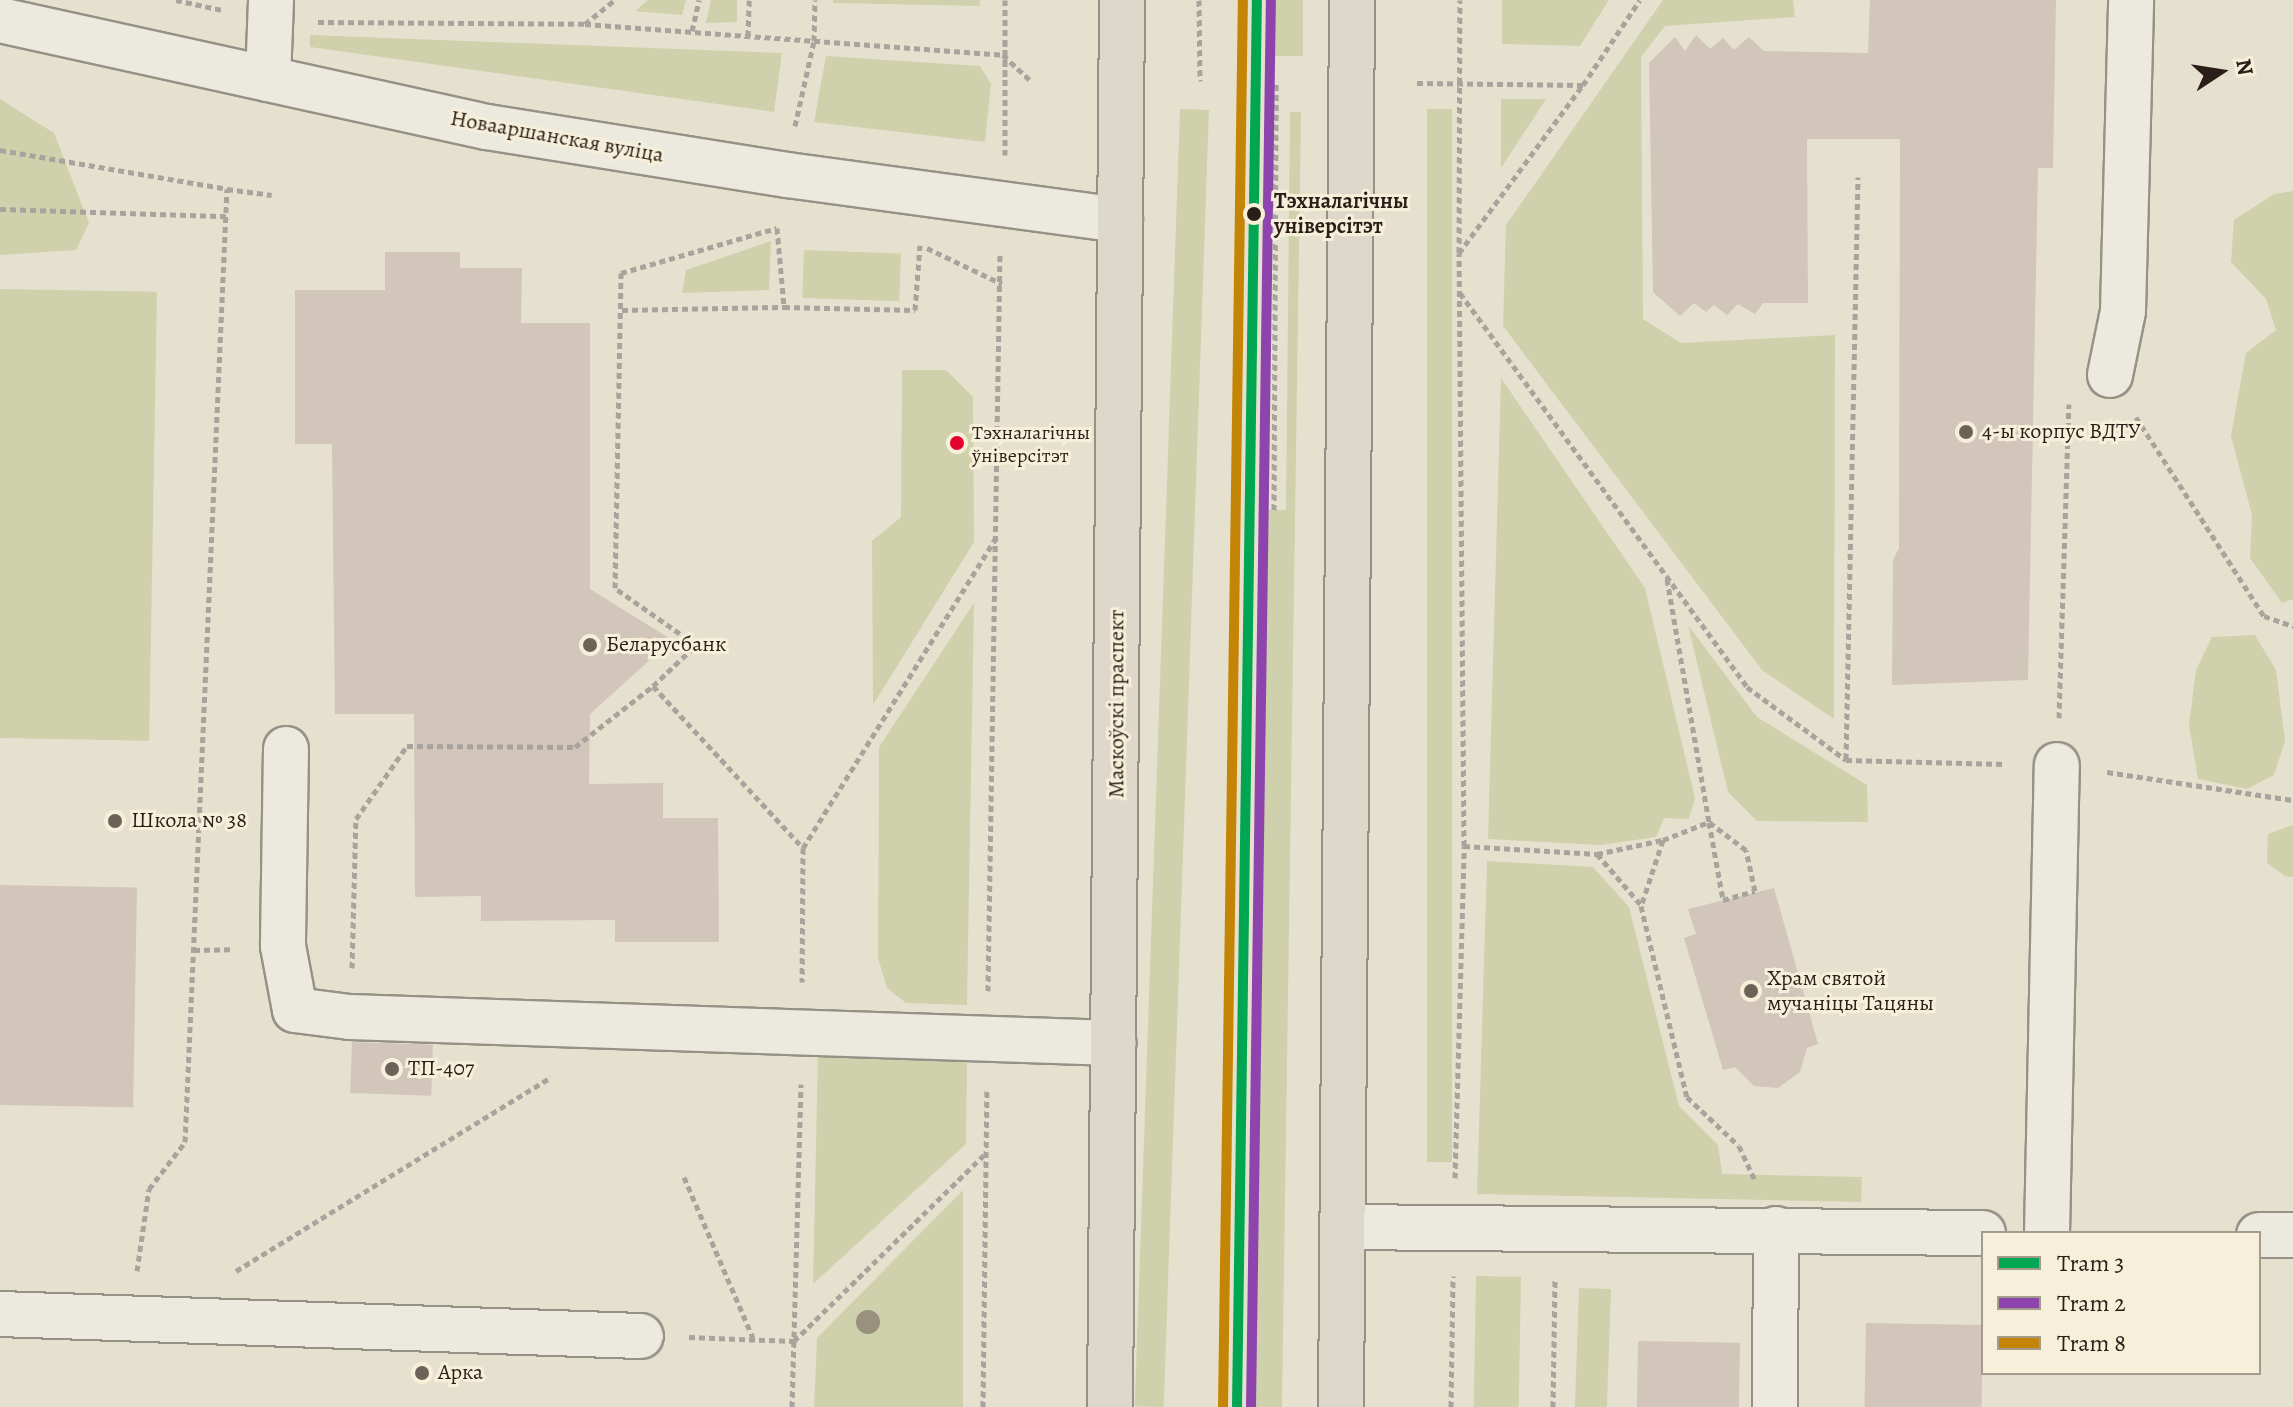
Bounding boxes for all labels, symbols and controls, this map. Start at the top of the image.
north arrow [2181,32,2261,112]
text: N [2228,56,2261,78]
street label: Новааршанская вуліца [448,105,666,169]
place label: Тэхналагічны універсітэт [1274,188,1409,240]
marker: Тэхналагічны універсітэт [1241,201,1267,227]
place label: 4-ы корпус ВДТУ [1982,419,2141,445]
place label: Тэхналагічны ўніверсітэт [972,420,1090,467]
marker: 4-ы корпус ВДТУ [1957,423,1975,441]
marker: Тэхналагічны ўніверсітэт [949,435,965,451]
street label: Маскоўскі праспект [1104,610,1130,798]
place label: Беларусбанк [606,632,726,658]
marker: Беларусбанк [581,636,599,654]
place label: Школа № 38 [131,808,247,834]
marker: Школа № 38 [106,812,124,830]
place label: Храм святой мучаніцы Тацяны [1767,965,1934,1016]
marker: Храм святой мучаніцы Тацяны [1742,982,1760,1000]
place label: ТП-407 [408,1056,474,1082]
marker: ТП-407 [383,1060,401,1078]
legend [1981,1231,2261,1375]
text: Tram 3 [2057,1247,2124,1279]
text: Tram 2 [2057,1287,2126,1319]
text: Tram 8 [2057,1327,2126,1359]
place label: Арка [438,1360,483,1386]
marker: Арка [413,1364,431,1382]

